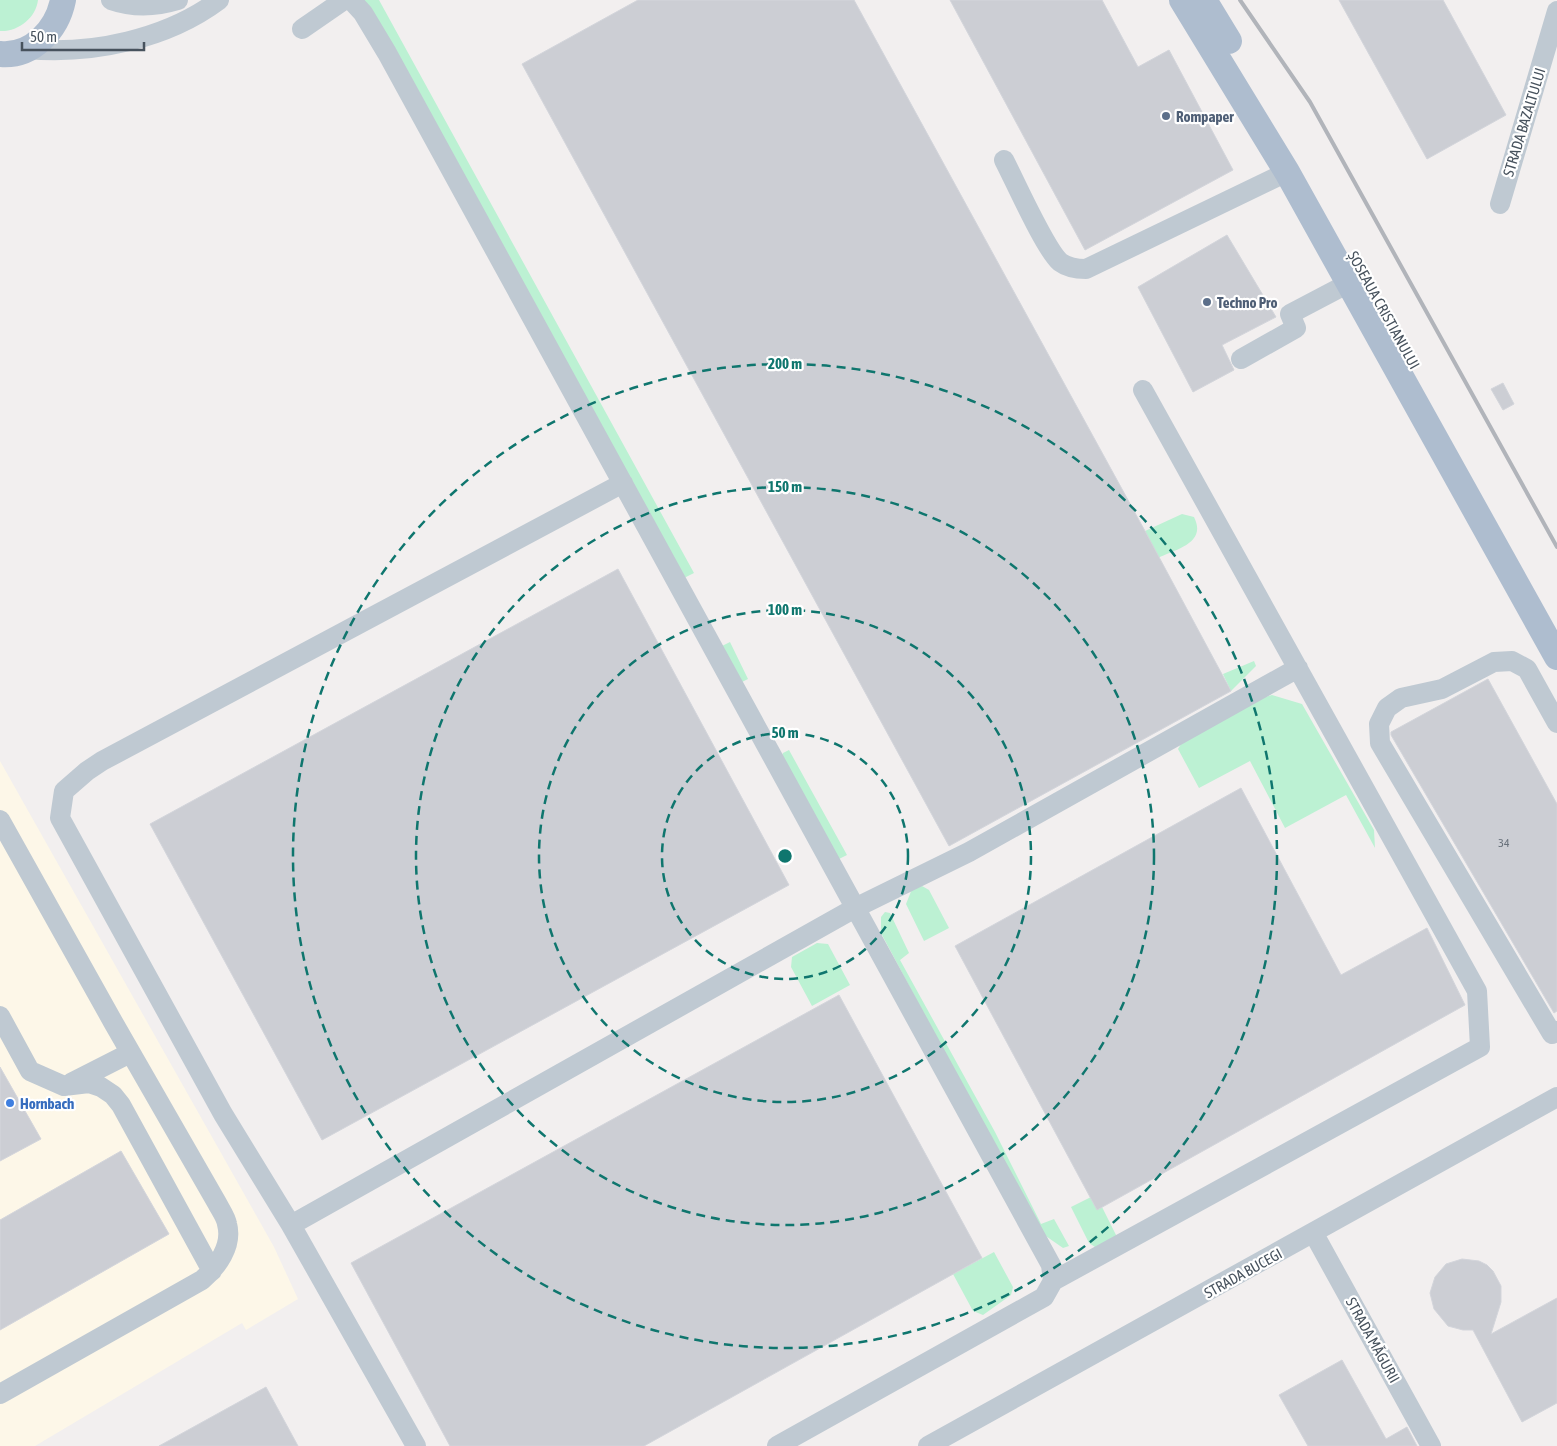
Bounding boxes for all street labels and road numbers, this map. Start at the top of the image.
street label: STRADA BAZALTULUI [1499,66,1549,178]
street label: ȘOSEAUA CRISTIANULUI [1345,248,1423,372]
street label: STRADA BUCEGI [1201,1245,1285,1301]
street label: STRADA MĂGURII [1343,1294,1403,1386]

